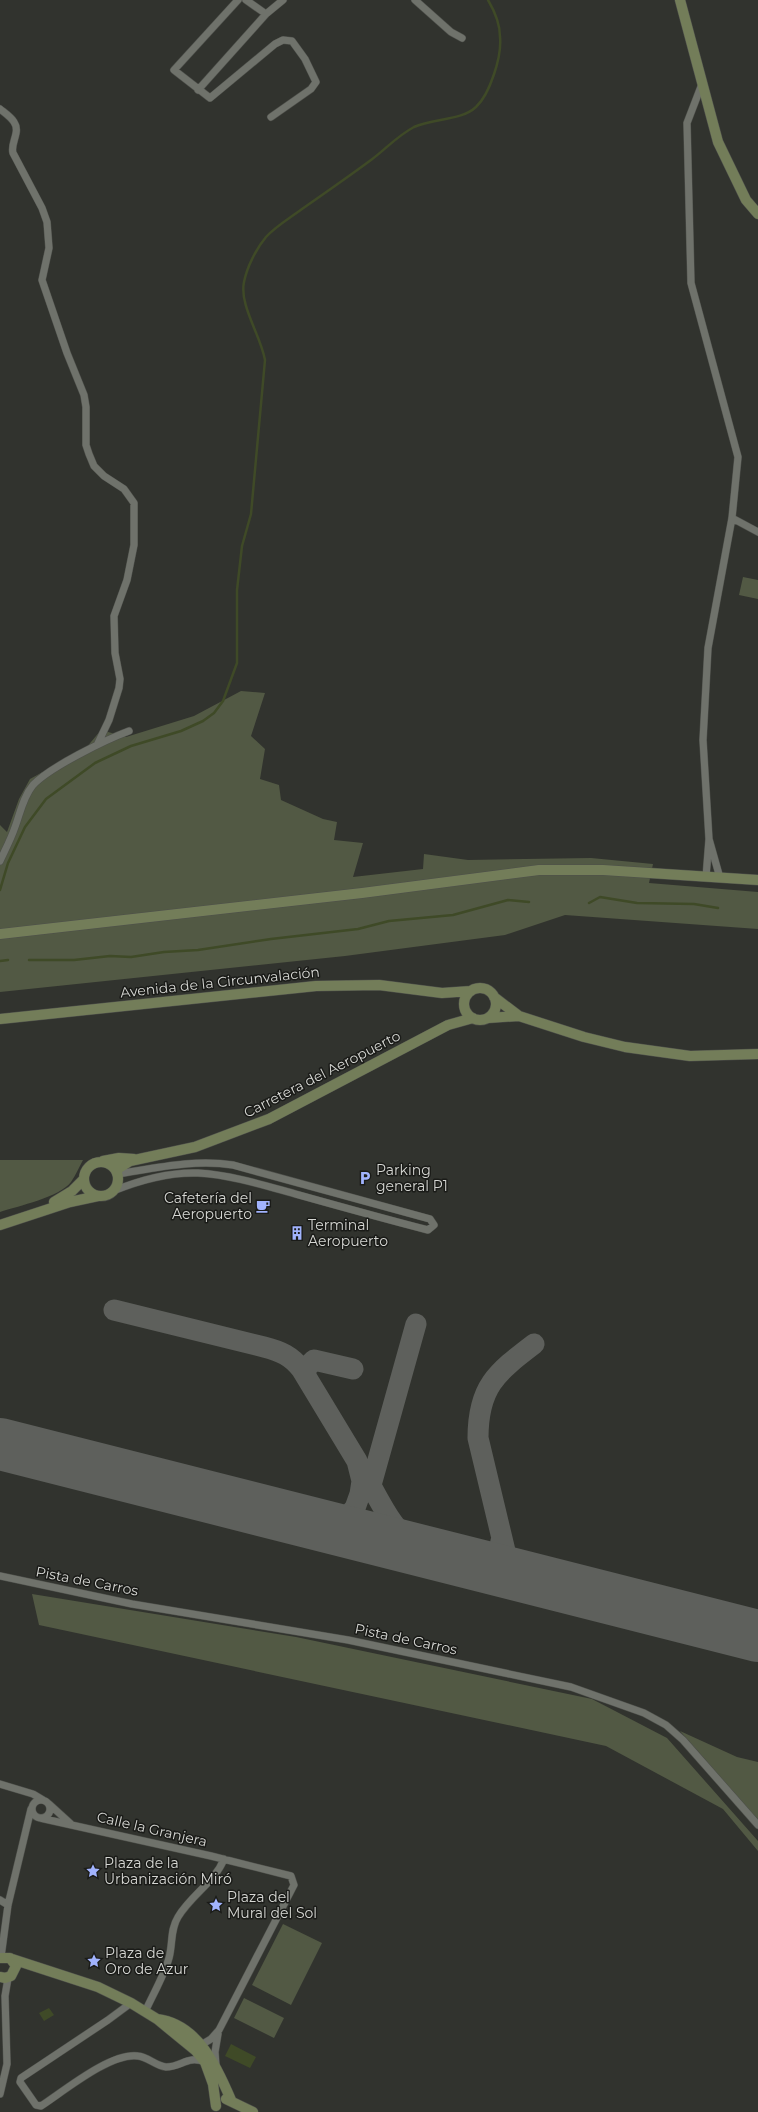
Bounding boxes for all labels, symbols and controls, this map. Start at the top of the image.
street label: Avenida de la Circunvalación [119,963,321,1001]
street label: Carretera del Aeropuerto [241,1026,404,1121]
place label: Parking general P1 [376,1161,448,1195]
parking icon: Parking general P1 [357,1170,373,1186]
place label: Cafetería del Aeropuerto [164,1189,252,1223]
cafe icon: Cafetería del Aeropuerto [255,1198,271,1214]
place label: Terminal Aeropuerto [308,1216,388,1250]
building icon: Terminal Aeropuerto [289,1225,305,1241]
street label: Pista de Carros [34,1562,140,1600]
street label: Pista de Carros [353,1619,459,1659]
street label: Calle la Granjera [95,1808,209,1850]
place label: Plaza de la Urbanización Miró [104,1854,232,1888]
place icon: Plaza de la Urbanización Miró [85,1863,101,1879]
place label: Plaza del Mural del Sol [227,1888,317,1922]
place icon: Plaza del Mural del Sol [208,1897,224,1913]
place label: Plaza de Oro de Azur [105,1944,189,1978]
place icon: Plaza de Oro de Azur [86,1953,102,1969]

